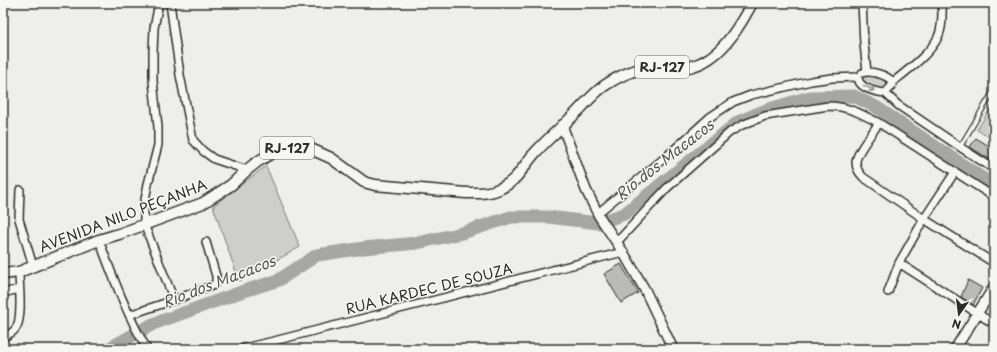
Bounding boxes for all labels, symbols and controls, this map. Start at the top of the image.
road number: RJ-127 [635,56,689,78]
one-way arrow [862,85,874,92]
water label: Rio dos Macacos [610,112,720,205]
road number: RJ-127 [260,137,314,159]
street label: AVENIDA NILO PEÇANHA [36,174,210,257]
water label: Rio dos Macacos [159,248,280,313]
street label: RUA KARDEC DE SOUZA [343,258,514,319]
north arrow [939,294,979,334]
text: N [950,315,963,333]

